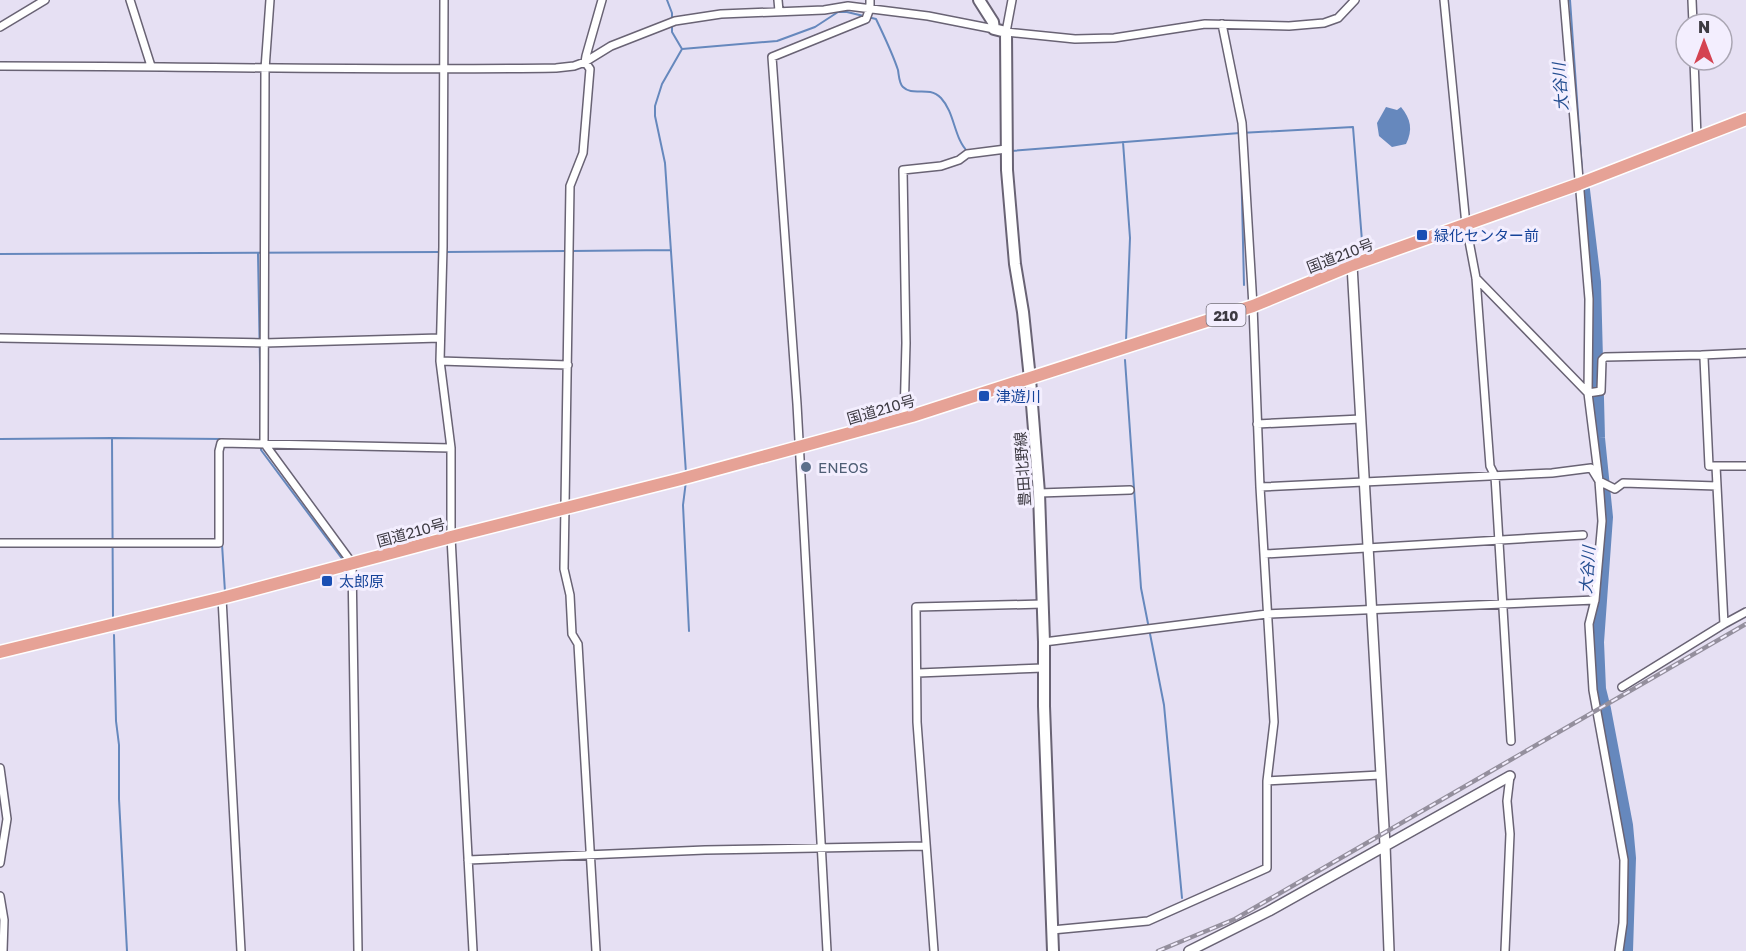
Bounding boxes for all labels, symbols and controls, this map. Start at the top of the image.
north arrow [1674,12,1734,72]
text: N [1698,17,1710,37]
water label: 大谷川 [1548,60,1572,112]
place label: 緑化センター前 [1434,226,1539,244]
marker: 緑化センター前 [1415,228,1429,242]
street label: 国道210号 [1304,234,1376,276]
road number: 210 [1206,304,1246,326]
place label: 津遊川 [996,387,1041,405]
marker: 津遊川 [977,389,991,403]
street label: 国道210号 [845,391,917,427]
street label: 豊田北野線 [1010,431,1034,507]
place label: ENEOS [818,458,868,476]
marker: ENEOS [799,460,813,474]
street label: 国道210号 [375,514,447,550]
water label: 大谷川 [1575,543,1599,595]
place label: 太郎原 [339,572,384,590]
marker: 太郎原 [320,574,334,588]

